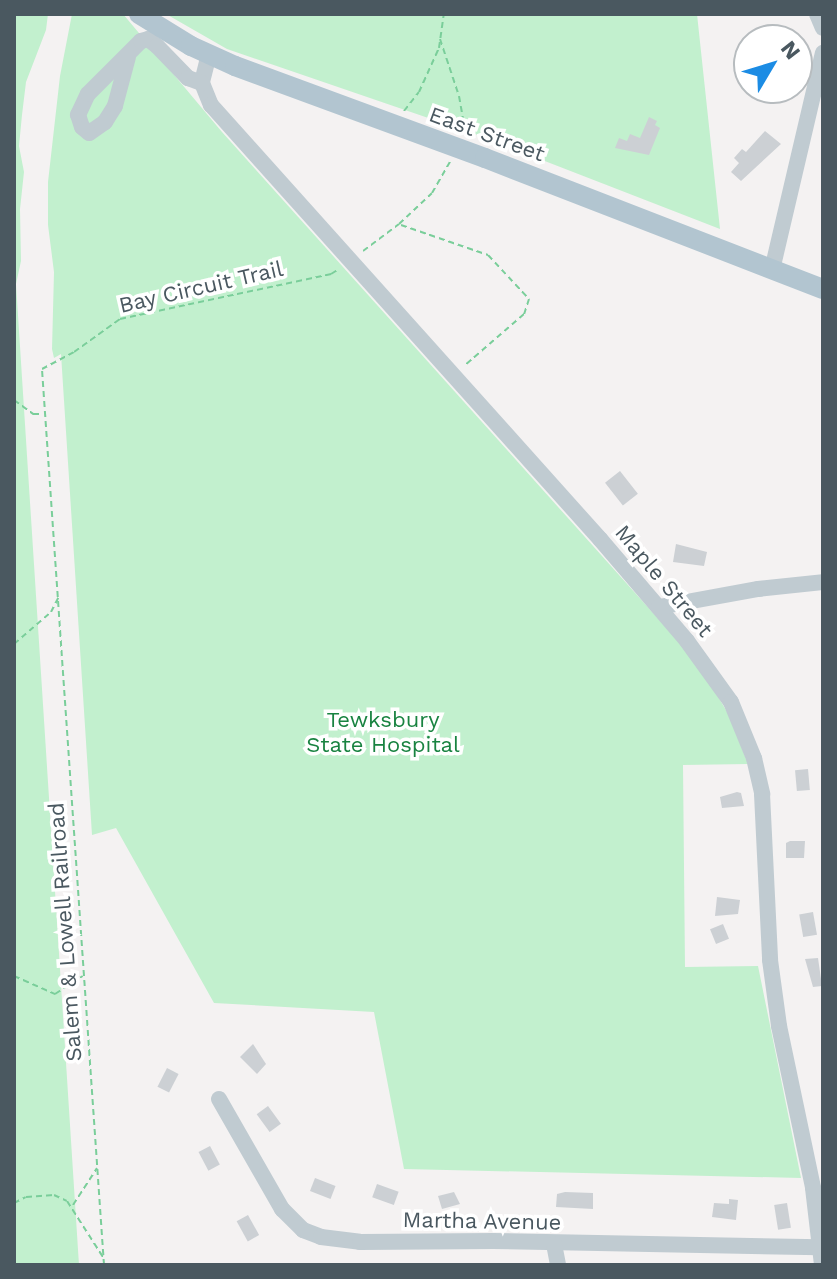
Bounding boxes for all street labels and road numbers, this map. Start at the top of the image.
street label: East Street [426,101,548,167]
street label: Bay Circuit Trail [116,255,286,319]
street label: Maple Street [610,520,718,642]
street label: Salem & Lowell Railroad [43,801,87,1063]
street label: Martha Avenue [402,1206,562,1236]

